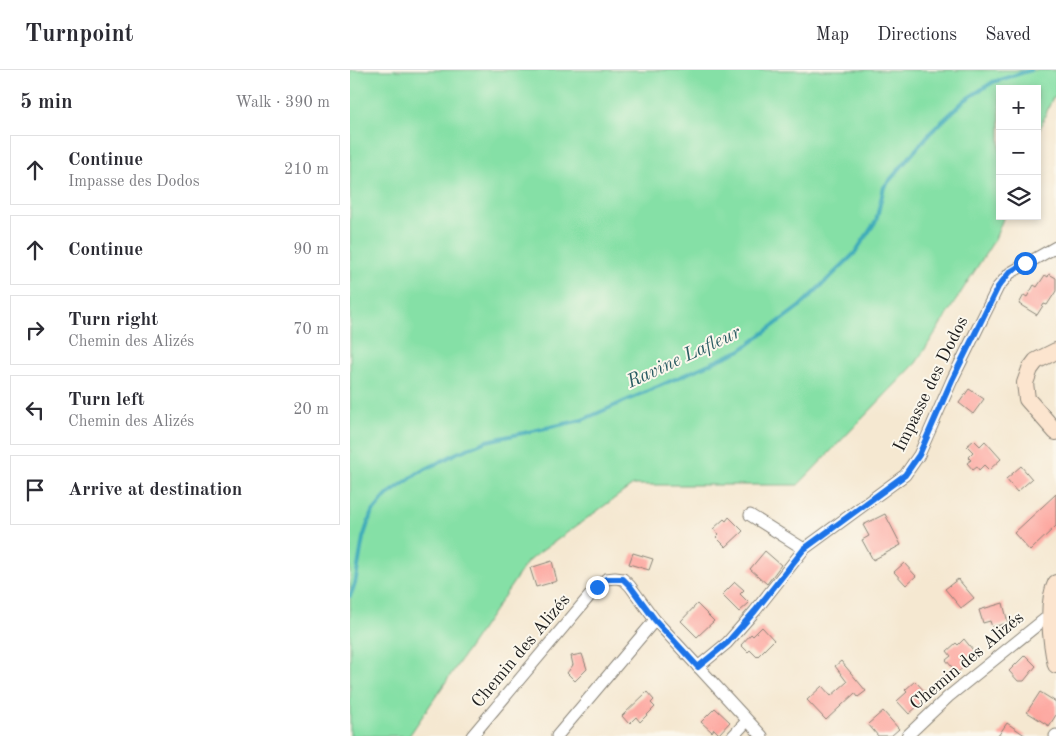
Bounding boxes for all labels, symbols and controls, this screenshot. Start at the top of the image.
text: Turnpoint [25,23,133,47]
text: Map [816,26,849,44]
text: Directions [877,26,957,44]
text: Saved [985,26,1031,44]
map controls [996,85,1041,220]
button: + [996,85,1041,130]
text: 5 min [20,92,73,113]
text: Walk · 390 m [235,95,330,111]
button: − [996,130,1041,175]
text: Continue [68,151,143,170]
icon: ahead [21,156,49,184]
text: 210 m [284,162,329,178]
text: Impasse des Dodos [68,174,200,190]
button: layers [996,175,1041,220]
icon: ahead [21,236,49,264]
text: Continue [68,241,143,260]
text: 90 m [293,242,329,258]
route start [1014,252,1037,275]
text: Turn right [68,311,158,330]
street label: Impasse des Dodos [890,313,972,455]
icon: right [21,316,49,344]
text: 70 m [293,322,329,338]
water label: Ravine Lafleur [623,323,745,393]
text: Chemin des Alizés [68,334,194,350]
text: Turn left [68,391,145,410]
icon: left [21,396,49,424]
text: 20 m [293,402,329,418]
text: Chemin des Alizés [68,414,194,430]
icon: arrive [21,476,49,504]
text: Arrive at destination [68,481,242,500]
route end [586,576,609,599]
street label: Chemin des Alizés [468,591,574,711]
street label: Chemin des Alizés [907,608,1027,714]

